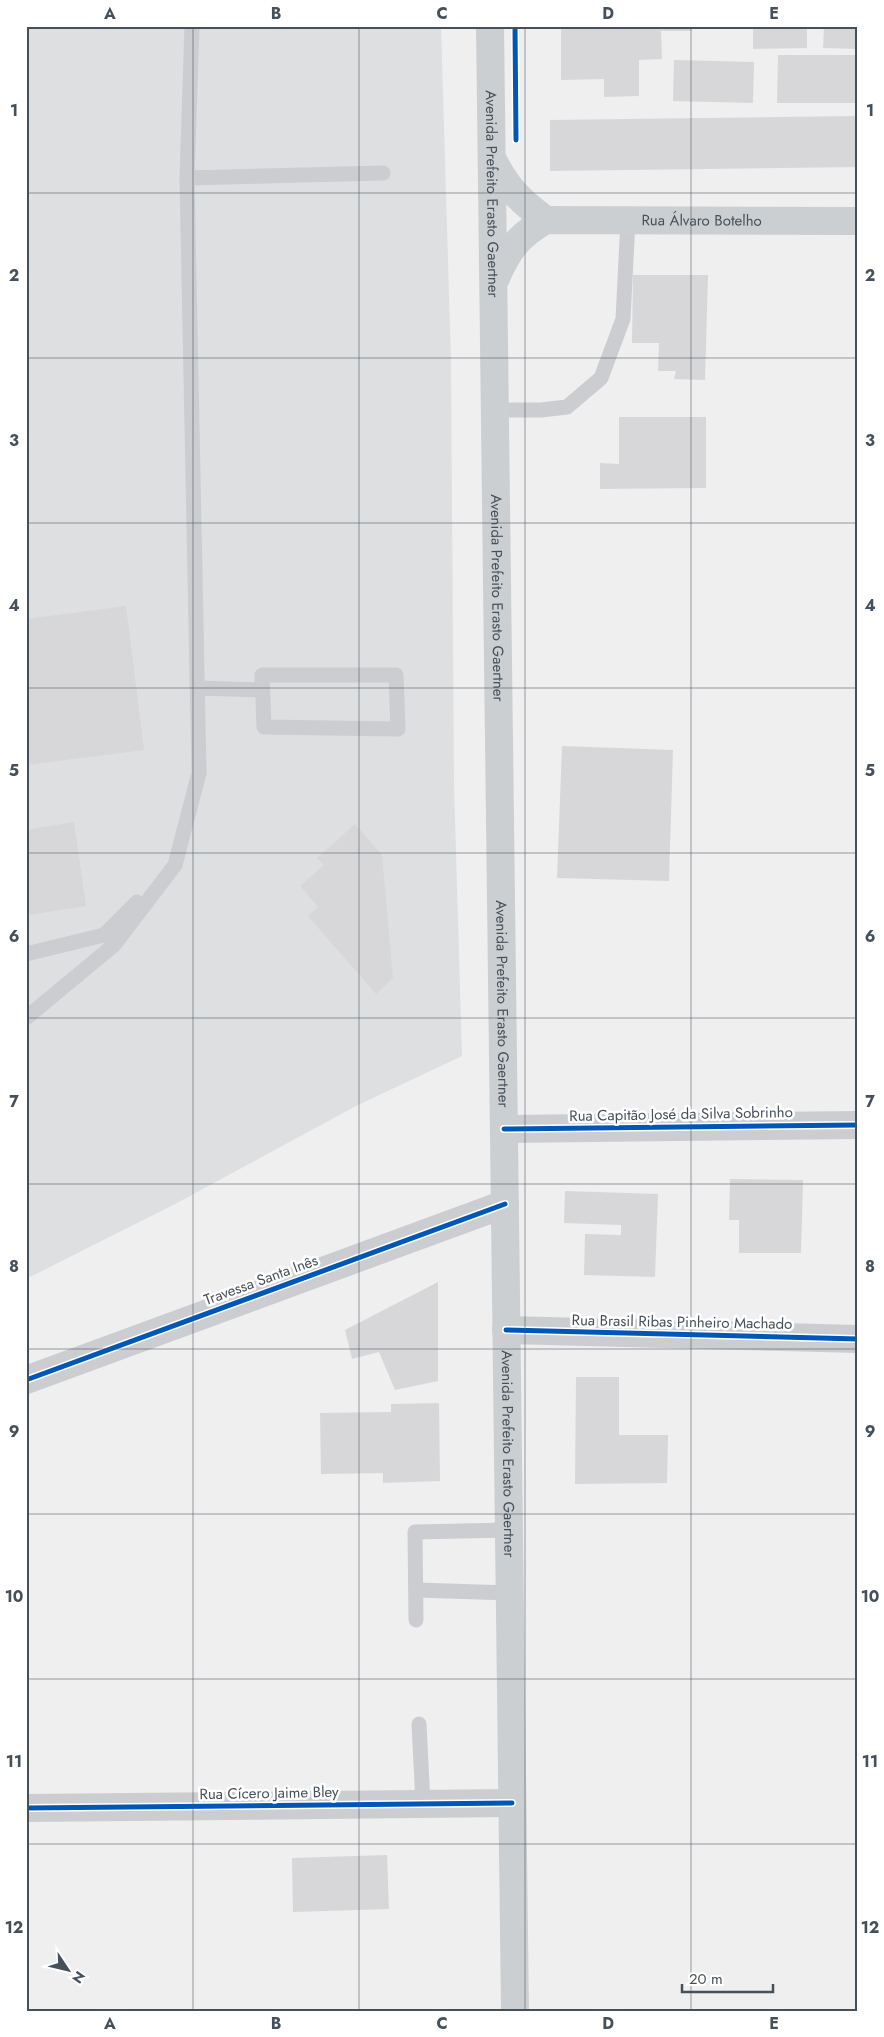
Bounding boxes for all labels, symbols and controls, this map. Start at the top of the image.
text: A [103,2,116,25]
text: B [271,2,281,25]
text: C [436,2,448,25]
text: D [602,2,614,25]
text: E [769,2,779,25]
street label: Avenida Prefeito Erasto Gaertner [480,90,504,299]
text: 1 [10,99,18,122]
text: 1 [866,99,874,122]
street label: Rua Álvaro Botelho [641,209,762,232]
text: 2 [9,264,19,287]
text: 2 [865,264,875,287]
text: 3 [9,429,19,452]
text: 3 [865,429,875,452]
street label: Avenida Prefeito Erasto Gaertner [485,494,510,703]
text: 4 [8,594,20,617]
text: 4 [864,594,876,617]
text: 5 [9,759,19,782]
text: 5 [865,759,875,782]
street label: Avenida Prefeito Erasto Gaertner [490,900,515,1109]
text: 6 [9,925,19,948]
text: 6 [865,925,875,948]
text: 7 [9,1090,19,1113]
text: 7 [865,1090,875,1113]
street label: Rua Capitão José da Silva Sobrinho [569,1101,793,1127]
street label: Travessa Santa Inês [201,1249,321,1311]
text: 8 [9,1255,19,1278]
text: 8 [865,1255,875,1278]
street label: Rua Brasil Ribas Pinheiro Machado [571,1309,793,1335]
street label: Avenida Prefeito Erasto Gaertner [496,1350,520,1559]
text: 9 [9,1420,19,1443]
text: 9 [865,1420,875,1443]
text: 10 [5,1585,23,1608]
text: 10 [861,1585,879,1608]
text: 11 [6,1750,22,1773]
text: 11 [862,1750,878,1773]
street label: Rua Cícero Jaime Bley [199,1781,339,1805]
text: 12 [5,1916,23,1939]
text: 12 [861,1916,879,1939]
north arrow [42,1944,92,1994]
scale bar [682,1962,773,1994]
text: N [67,1967,90,1988]
text: 20 m [689,1968,723,1990]
text: A [103,2012,116,2035]
text: B [271,2012,281,2035]
text: C [436,2012,448,2035]
text: D [602,2012,614,2035]
text: E [769,2012,779,2035]

